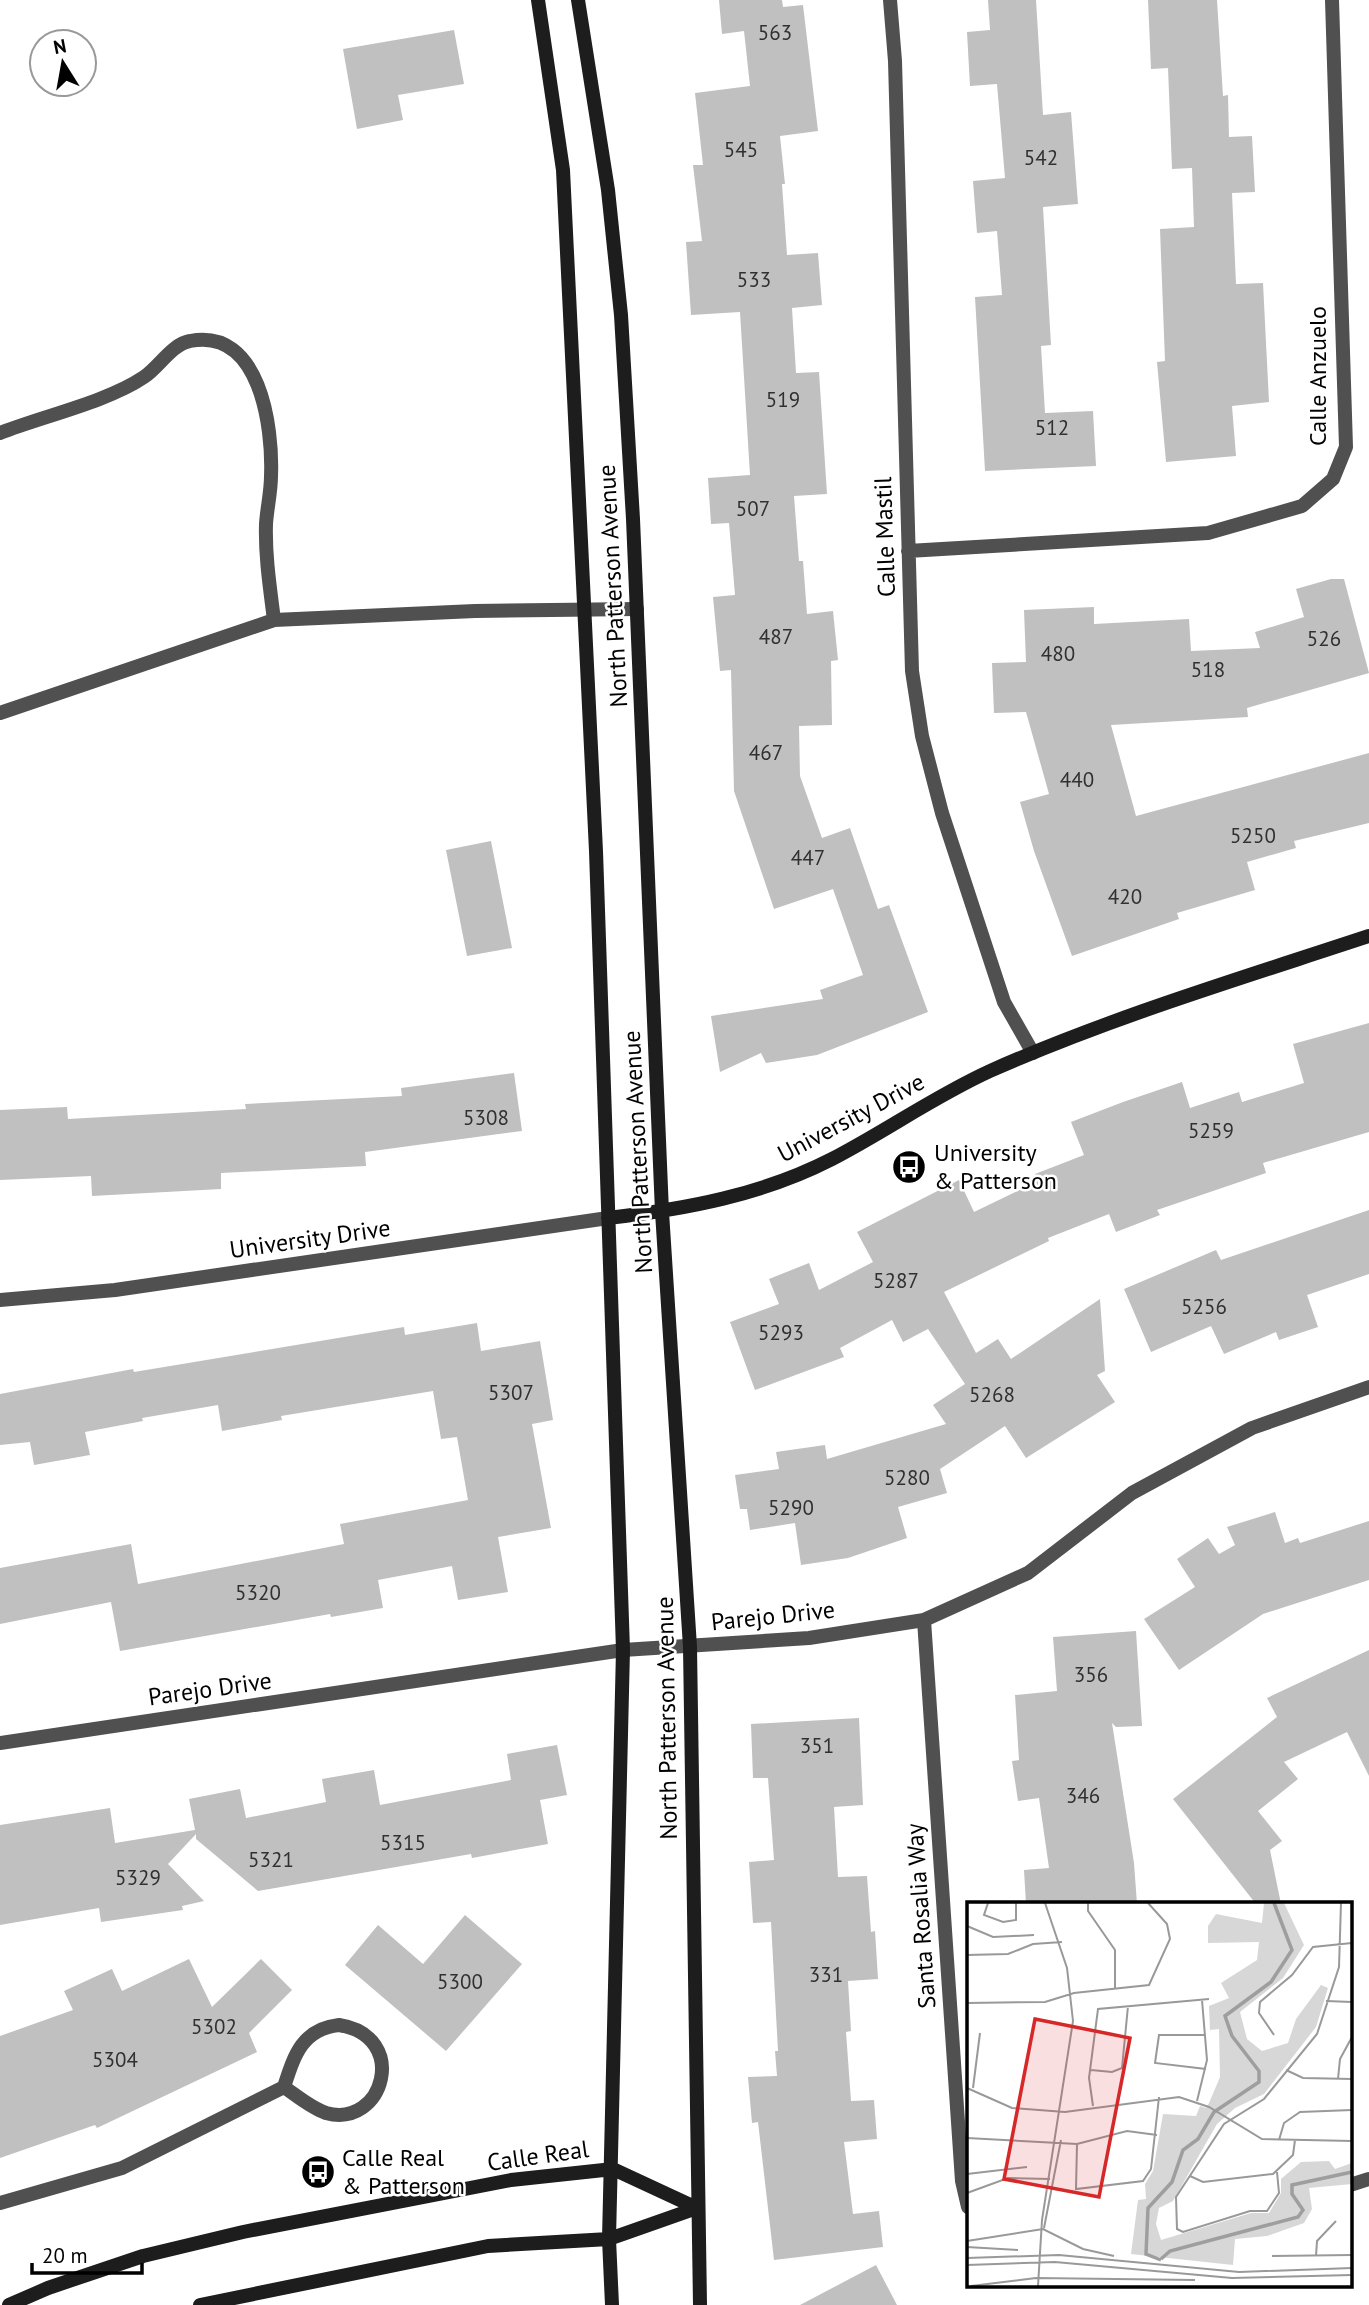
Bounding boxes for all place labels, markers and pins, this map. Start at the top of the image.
place label: University & Patterson [934,1137,1057,1196]
bus stop icon: University & Patterson [890,1148,928,1186]
place label: Calle Real & Patterson [342,2142,465,2201]
bus stop icon: Calle Real & Patterson [299,2153,337,2191]

